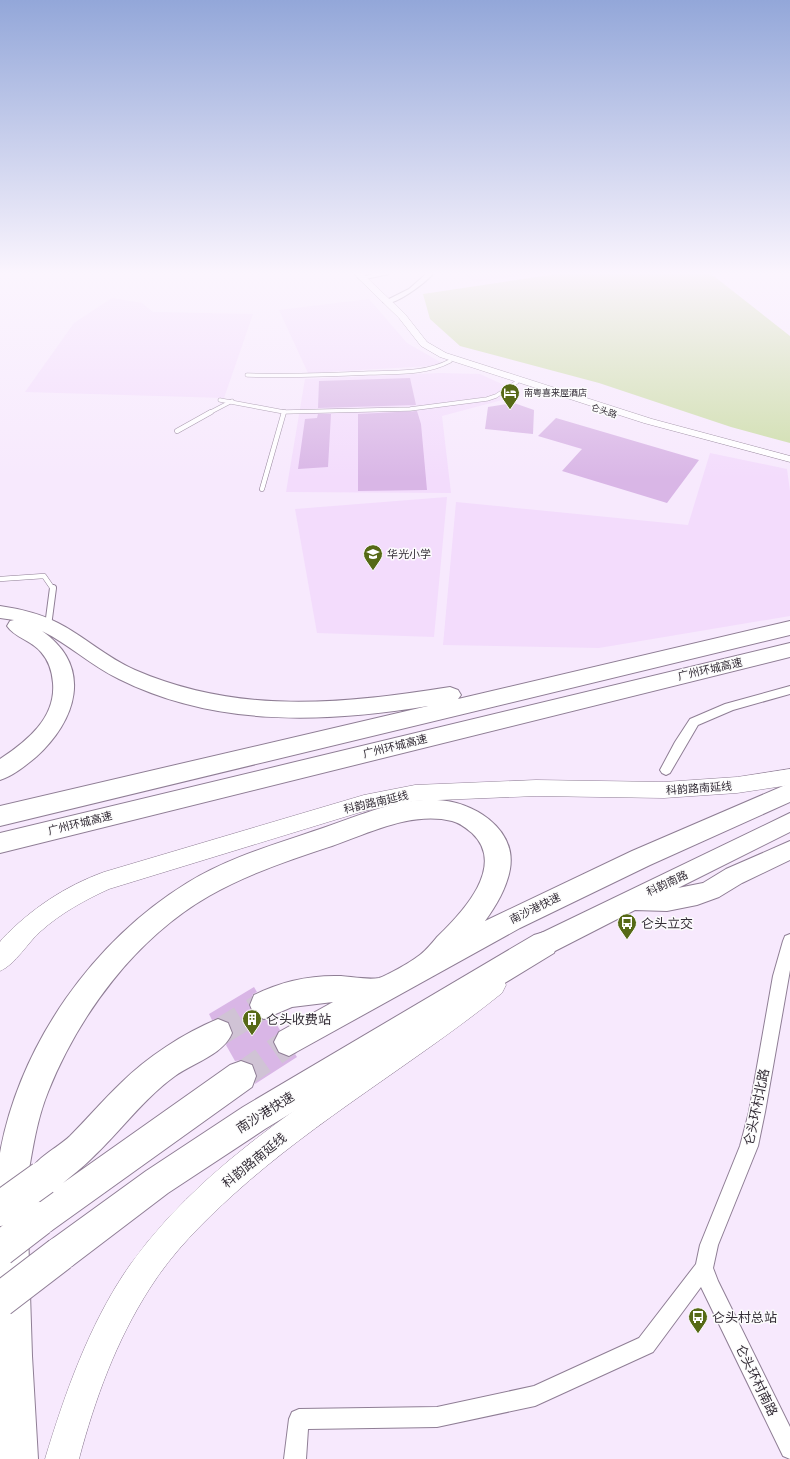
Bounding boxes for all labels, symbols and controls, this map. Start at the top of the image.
hotel icon: 南粤喜来屋酒店 [499,382,521,410]
place label: 南粤喜来屋酒店 [524,387,587,399]
street label: 仑头路 [589,401,619,421]
school or university icon: 华光小学 [362,543,384,571]
place label: 华光小学 [387,547,431,561]
street label: 广州环城高速 [676,655,744,683]
street label: 广州环城高速 [361,731,429,761]
street label: 科韵路南延线 [666,779,732,797]
street label: 科韵路南延线 [342,788,410,816]
street label: 广州环城高速 [46,808,114,838]
street label: 科韵南路 [644,867,690,899]
street label: 南沙港快速 [507,890,563,926]
bus stop icon: 仑头立交 [616,912,638,940]
place label: 仑头立交 [641,914,693,932]
building icon: 仑头收费站 [241,1008,263,1036]
place label: 仑头收费站 [266,1010,331,1028]
street label: 仑头环村北路 [739,1067,773,1147]
street label: 南沙港快速 [233,1087,297,1137]
street label: 科韵路南延线 [218,1128,290,1192]
bus stop icon: 仑头村总站 [687,1306,709,1334]
place label: 仑头村总站 [712,1308,777,1326]
street label: 仑头环村南路 [732,1341,782,1419]

